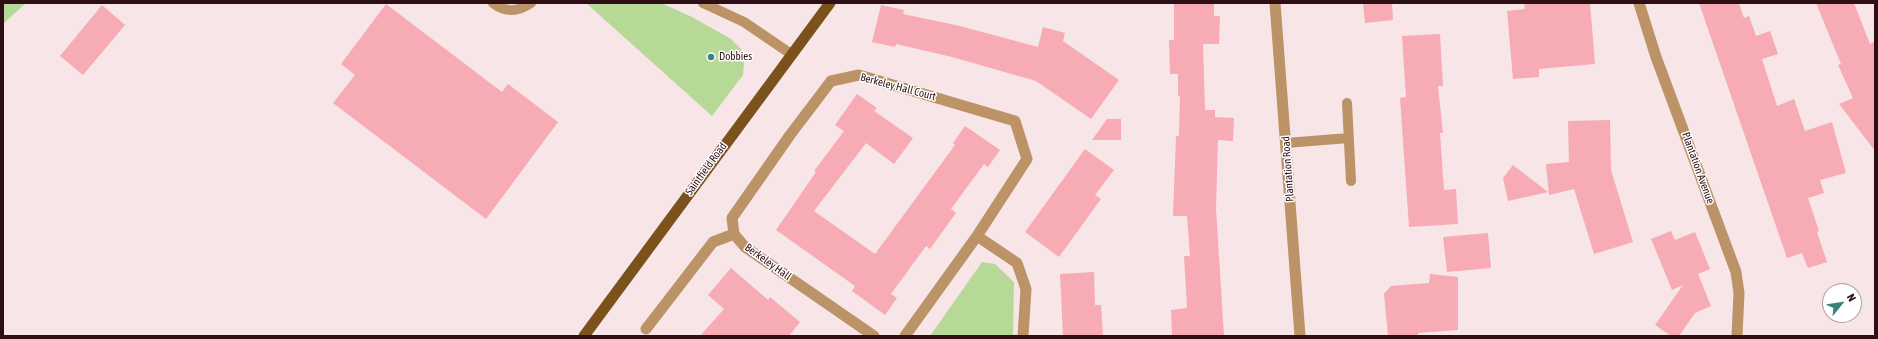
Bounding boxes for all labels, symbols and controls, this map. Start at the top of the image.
place label: Dobbies [719,50,752,64]
marker: Dobbies [706,52,716,62]
street label: Berkeley Hall Court [859,71,937,103]
street label: Plantation Avenue [1679,130,1717,206]
street label: Plantation Road [1279,136,1297,202]
street label: Saintfield Road [682,140,730,198]
street label: Berkeley Hall [742,241,794,283]
north arrow [1822,283,1862,323]
text: N [1845,292,1858,303]

